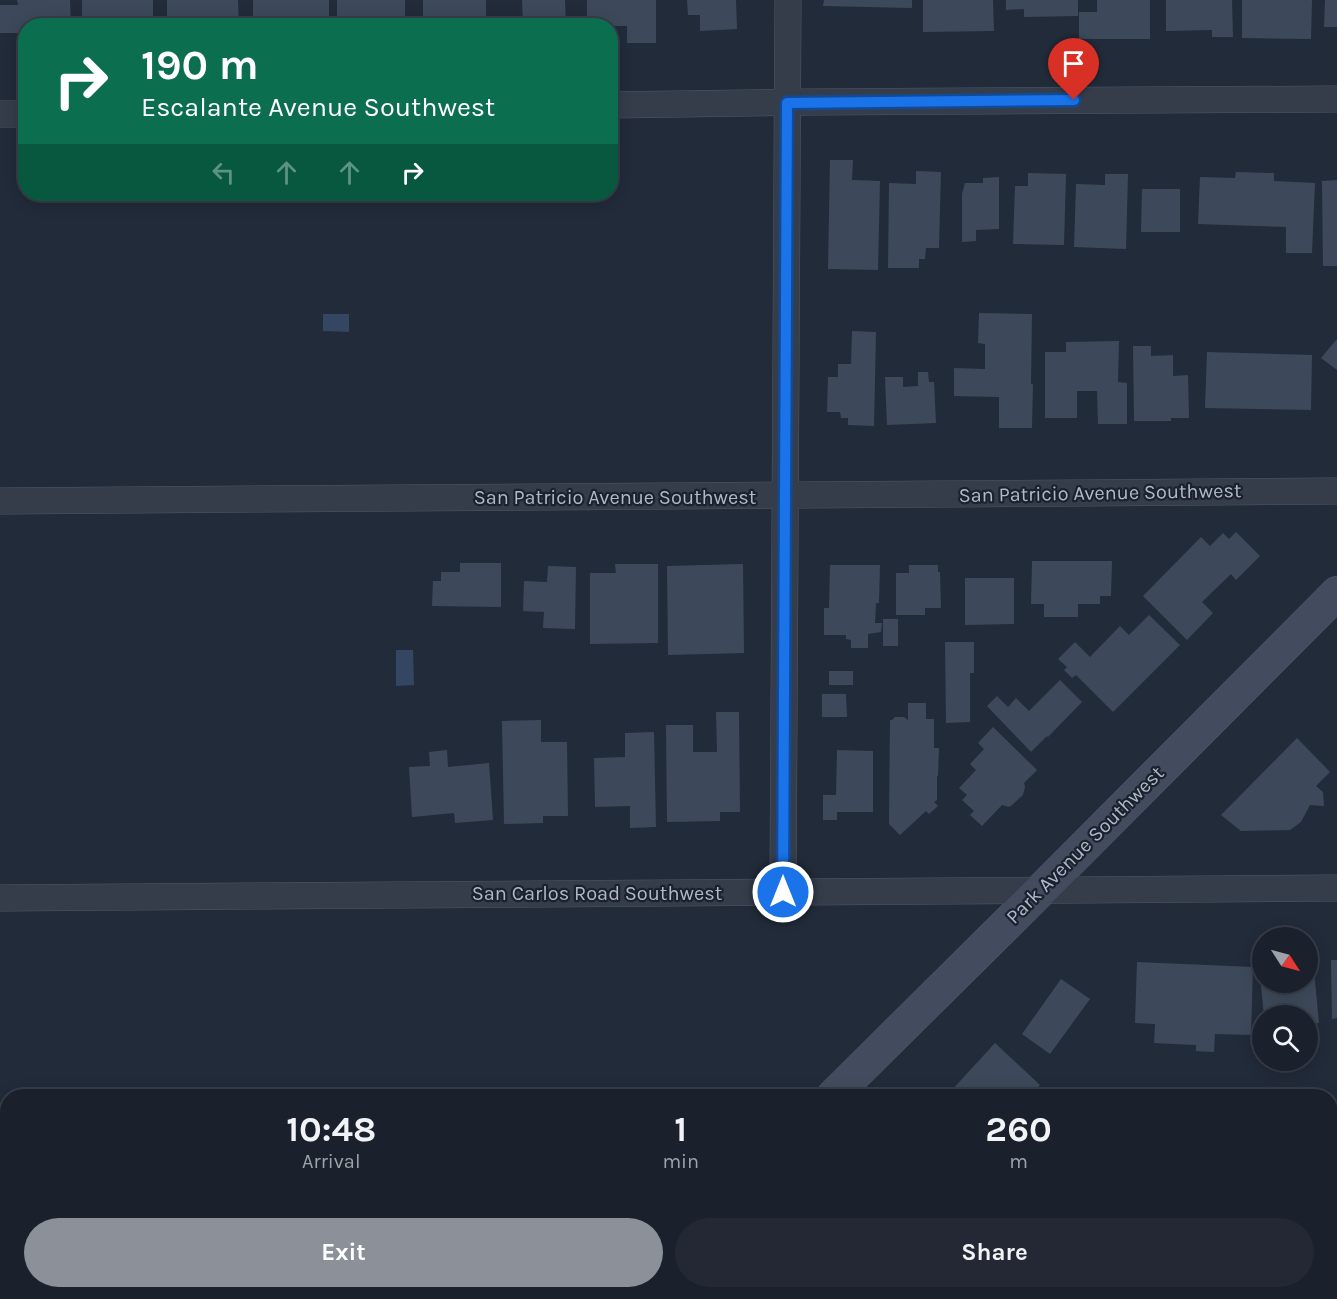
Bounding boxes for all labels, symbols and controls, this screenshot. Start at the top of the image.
pin [1048,38,1099,100]
text: 190 m [141,40,259,90]
icon: right [42,42,120,120]
icon: arrive [1057,47,1090,80]
text: Escalante Avenue Southwest [141,91,495,123]
icon: left [207,156,240,189]
icon: ahead [270,156,303,189]
icon: ahead [333,156,366,189]
icon: right [396,156,429,189]
street label: San Patricio Avenue Southwest [958,479,1242,507]
street label: San Patricio Avenue Southwest [474,486,757,509]
street label: Park Avenue Southwest [1001,761,1169,929]
position arrow [751,860,815,924]
street label: San Carlos Road Southwest [472,882,723,905]
north arrow [1252,927,1318,993]
map controls [1252,927,1318,1071]
button: search [1252,1005,1318,1071]
text: 10:48 [286,1108,376,1150]
text: 1 [674,1108,687,1150]
text: 260 [985,1108,1052,1150]
text: Arrival [302,1150,360,1173]
text: min [662,1150,699,1173]
text: m [1009,1150,1028,1173]
button: Exit [24,1218,663,1287]
button: Share [675,1218,1314,1287]

